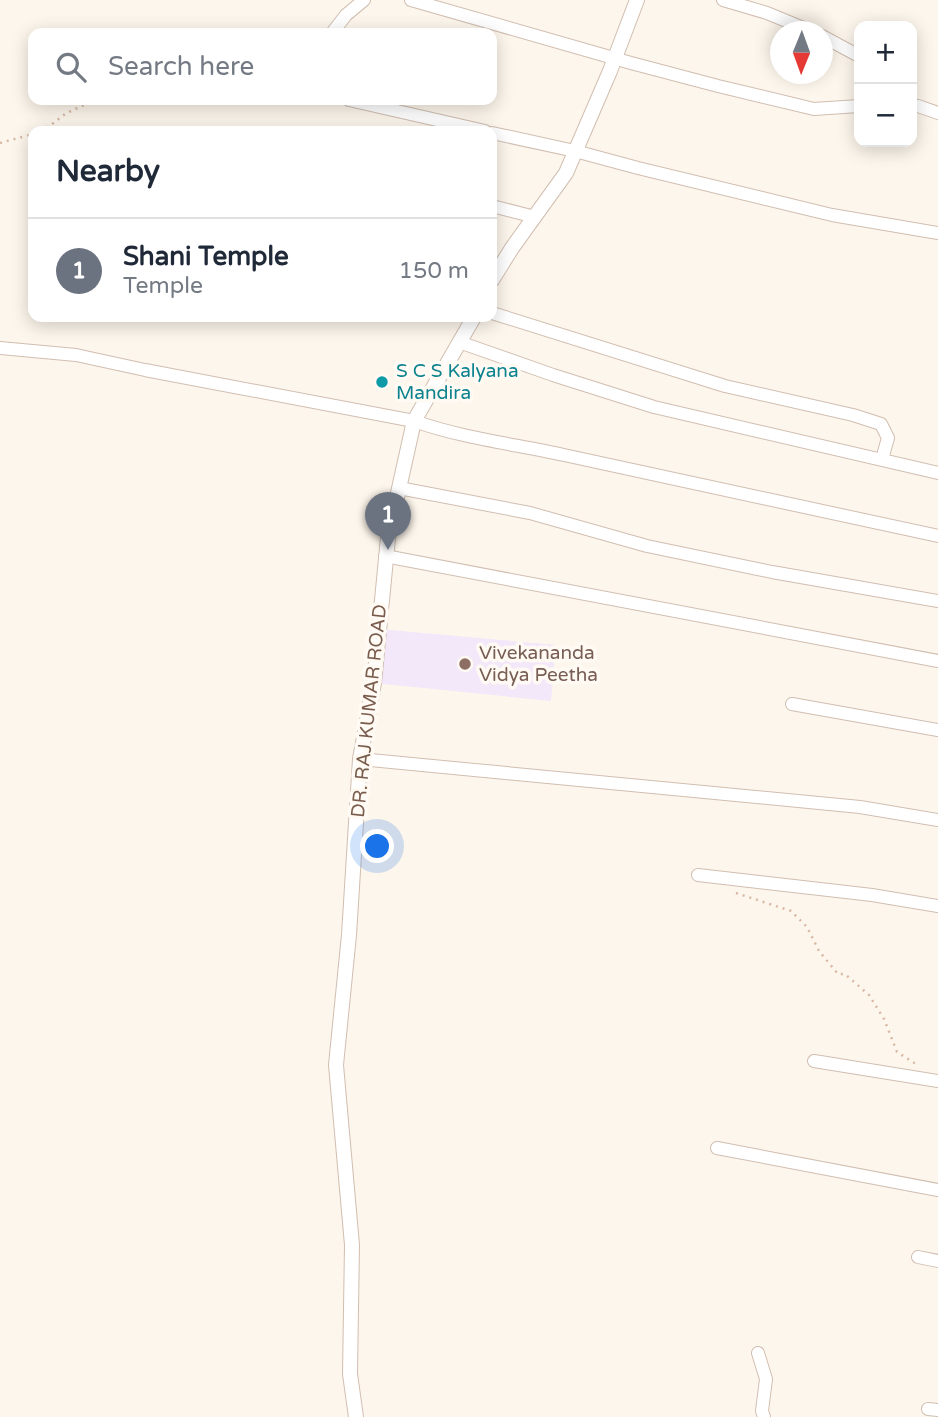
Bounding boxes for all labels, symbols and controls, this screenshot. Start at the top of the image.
north arrow [770,21,833,84]
map controls [854,21,917,147]
button: + [854,21,917,84]
search box [28,28,497,105]
icon: search [52,48,90,86]
text: Search here [108,51,254,82]
button: − [854,84,917,147]
text: Nearby [56,153,160,190]
text: Shani Temple [123,241,289,272]
text: 1 [72,257,86,285]
text: 150 m [399,257,469,285]
text: Temple [123,272,203,300]
place label: S C S Kalyana Mandira [396,360,519,404]
marker: S C S Kalyana Mandira [374,374,390,390]
pin: 1 [365,492,411,550]
street label: DR. RAJ KUMAR ROAD [347,603,391,819]
place label: Vivekananda Vidya Peetha [479,642,598,686]
marker: Vivekananda Vidya Peetha [457,656,473,672]
your location [360,829,394,863]

